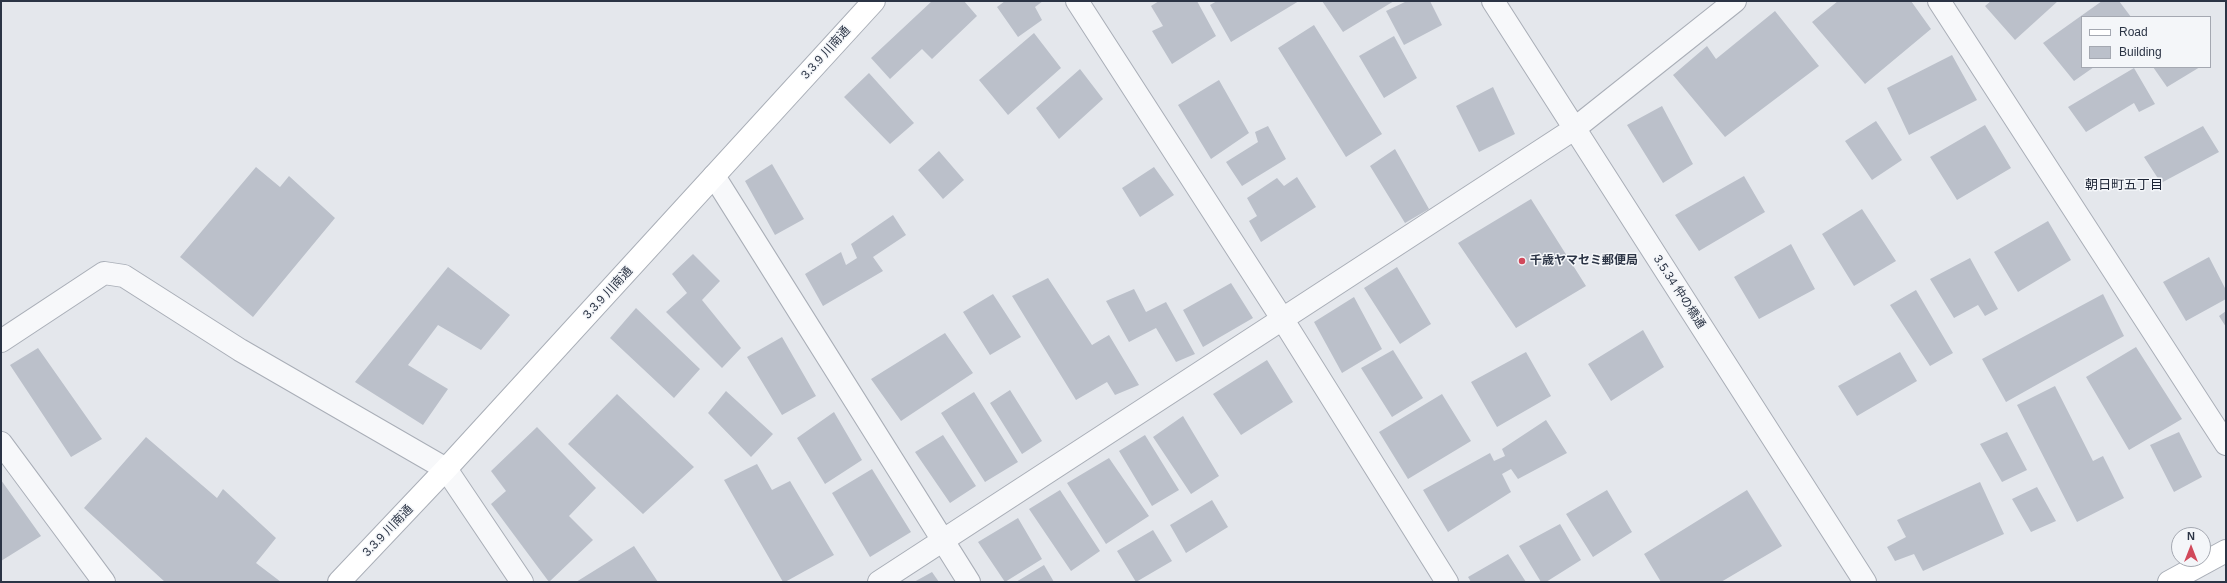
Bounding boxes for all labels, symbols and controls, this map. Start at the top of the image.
legend [2081,16,2211,68]
street label: 3.3.9 川南通 [799,24,853,82]
text: Road [2119,25,2148,39]
text: Building [2119,45,2162,59]
district label: 朝日町五丁目 [2085,177,2163,193]
street label: 3.5.34 仲の橋通 [1650,253,1708,331]
place label: 千歳ヤマセミ郵便局 [1530,254,1638,268]
marker: 千歳ヤマセミ郵便局 [1517,256,1527,266]
street label: 3.3.9 川南通 [580,264,636,322]
street label: 3.3.9 川南通 [360,502,416,560]
north arrow [2171,527,2211,567]
text: N [2187,530,2195,542]

